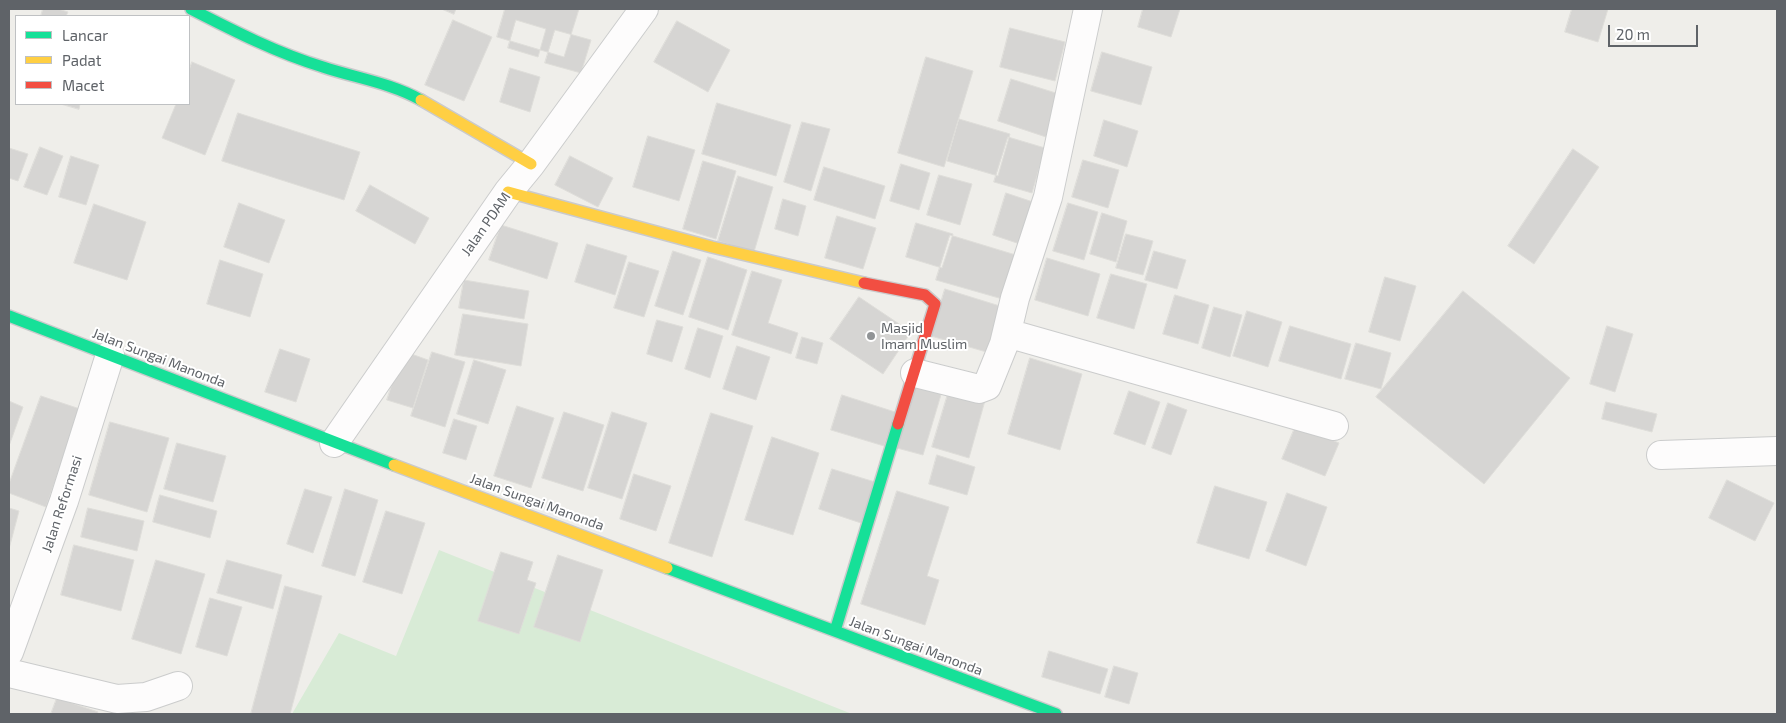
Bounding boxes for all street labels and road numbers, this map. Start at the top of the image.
street label: Jalan PDAM [458,189,514,259]
street label: Jalan Sungai Manonda [90,325,228,391]
street label: Jalan Reformasi [38,453,86,555]
street label: Jalan Sungai Manonda [468,470,606,534]
street label: Jalan Sungai Manonda [847,613,985,679]

